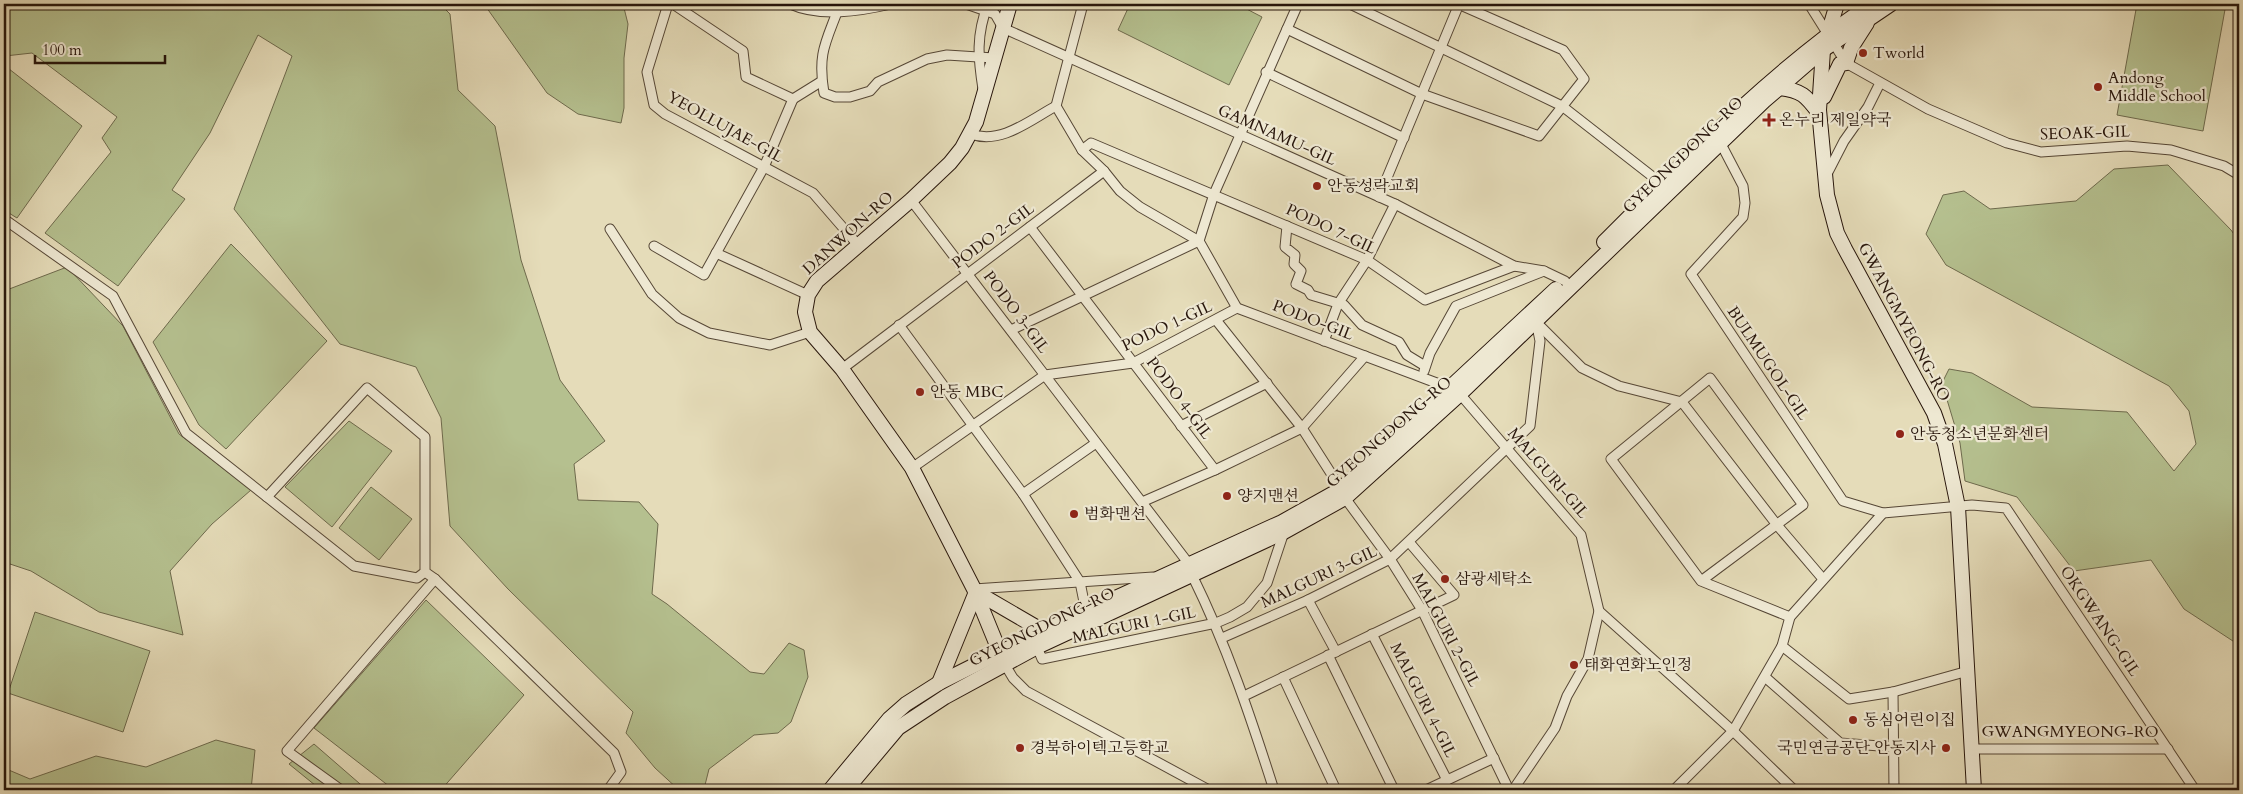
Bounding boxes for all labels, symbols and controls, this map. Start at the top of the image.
scale bar [35,32,165,64]
text: 100 m [42,40,82,60]
place label: Tworld [1873,42,1925,64]
marker: Tworld [1857,47,1869,59]
place label: Andong Middle School [2108,67,2206,107]
marker: Andong Middle School [2092,81,2104,93]
street label: YEOLLUJAE-GIL [663,86,787,168]
street label: GYEONGDONG-RO [1618,92,1748,218]
street label: GAMNAMU-GIL [1214,99,1340,171]
place label: 온누리 제일약국 [1779,109,1892,131]
marker: 온누리 제일약국 [1763,114,1775,126]
street label: SEOAK-GIL [2040,120,2131,146]
place label: 안동성락교회 [1327,175,1420,197]
marker: 안동성락교회 [1311,180,1323,192]
street label: DANWON-RO [798,186,898,280]
street label: PODO 2-GIL [947,198,1039,274]
street label: PODO 7-GIL [1282,198,1380,260]
street label: GWANGMYEONG-RO [1853,239,1955,405]
street label: PODO 3-GIL [978,266,1054,358]
street label: PODO-GIL [1269,294,1357,346]
street label: PODO 1-GIL [1118,295,1216,357]
street label: BULMUGOL-GIL [1722,302,1814,424]
street label: PODO 4-GIL [1141,352,1217,444]
street label: GYEONGDONG-RO [1321,371,1457,493]
place label: 안동 MBC [930,381,1003,403]
marker: 안동 MBC [914,386,926,398]
street label: MALGURI-GIL [1503,423,1594,523]
place label: 안동청소년문화센터 [1910,423,2049,445]
marker: 안동청소년문화센터 [1894,428,1906,440]
place label: 양지맨션 [1237,485,1299,507]
marker: 양지맨션 [1221,490,1233,502]
place label: 범화맨션 [1084,503,1146,525]
marker: 범화맨션 [1068,508,1080,520]
street label: MALGURI 3-GIL [1257,540,1381,614]
street label: OKGWANG-GIL [2055,561,2145,681]
place label: 삼광세탁소 [1455,568,1532,590]
street label: MALGURI 2-GIL [1407,569,1485,691]
marker: 삼광세탁소 [1439,573,1451,585]
street label: GYEONGDONG-RO [965,582,1119,672]
street label: MALGURI 1-GIL [1070,601,1198,649]
street label: MALGURI 4-GIL [1385,639,1462,761]
place label: 태화연화노인정 [1584,654,1692,676]
marker: 태화연화노인정 [1568,659,1580,671]
place label: 동심어린이집 [1863,709,1956,731]
marker: 동심어린이집 [1847,714,1859,726]
street label: GWANGMYEONG-RO [1981,721,2159,743]
place label: 경북하이텍고등학교 [1030,737,1169,759]
place label: 국민연금공단 안동지사 [1777,737,1937,759]
marker: 경북하이텍고등학교 [1014,742,1026,754]
marker: 국민연금공단 안동지사 [1940,742,1952,754]

